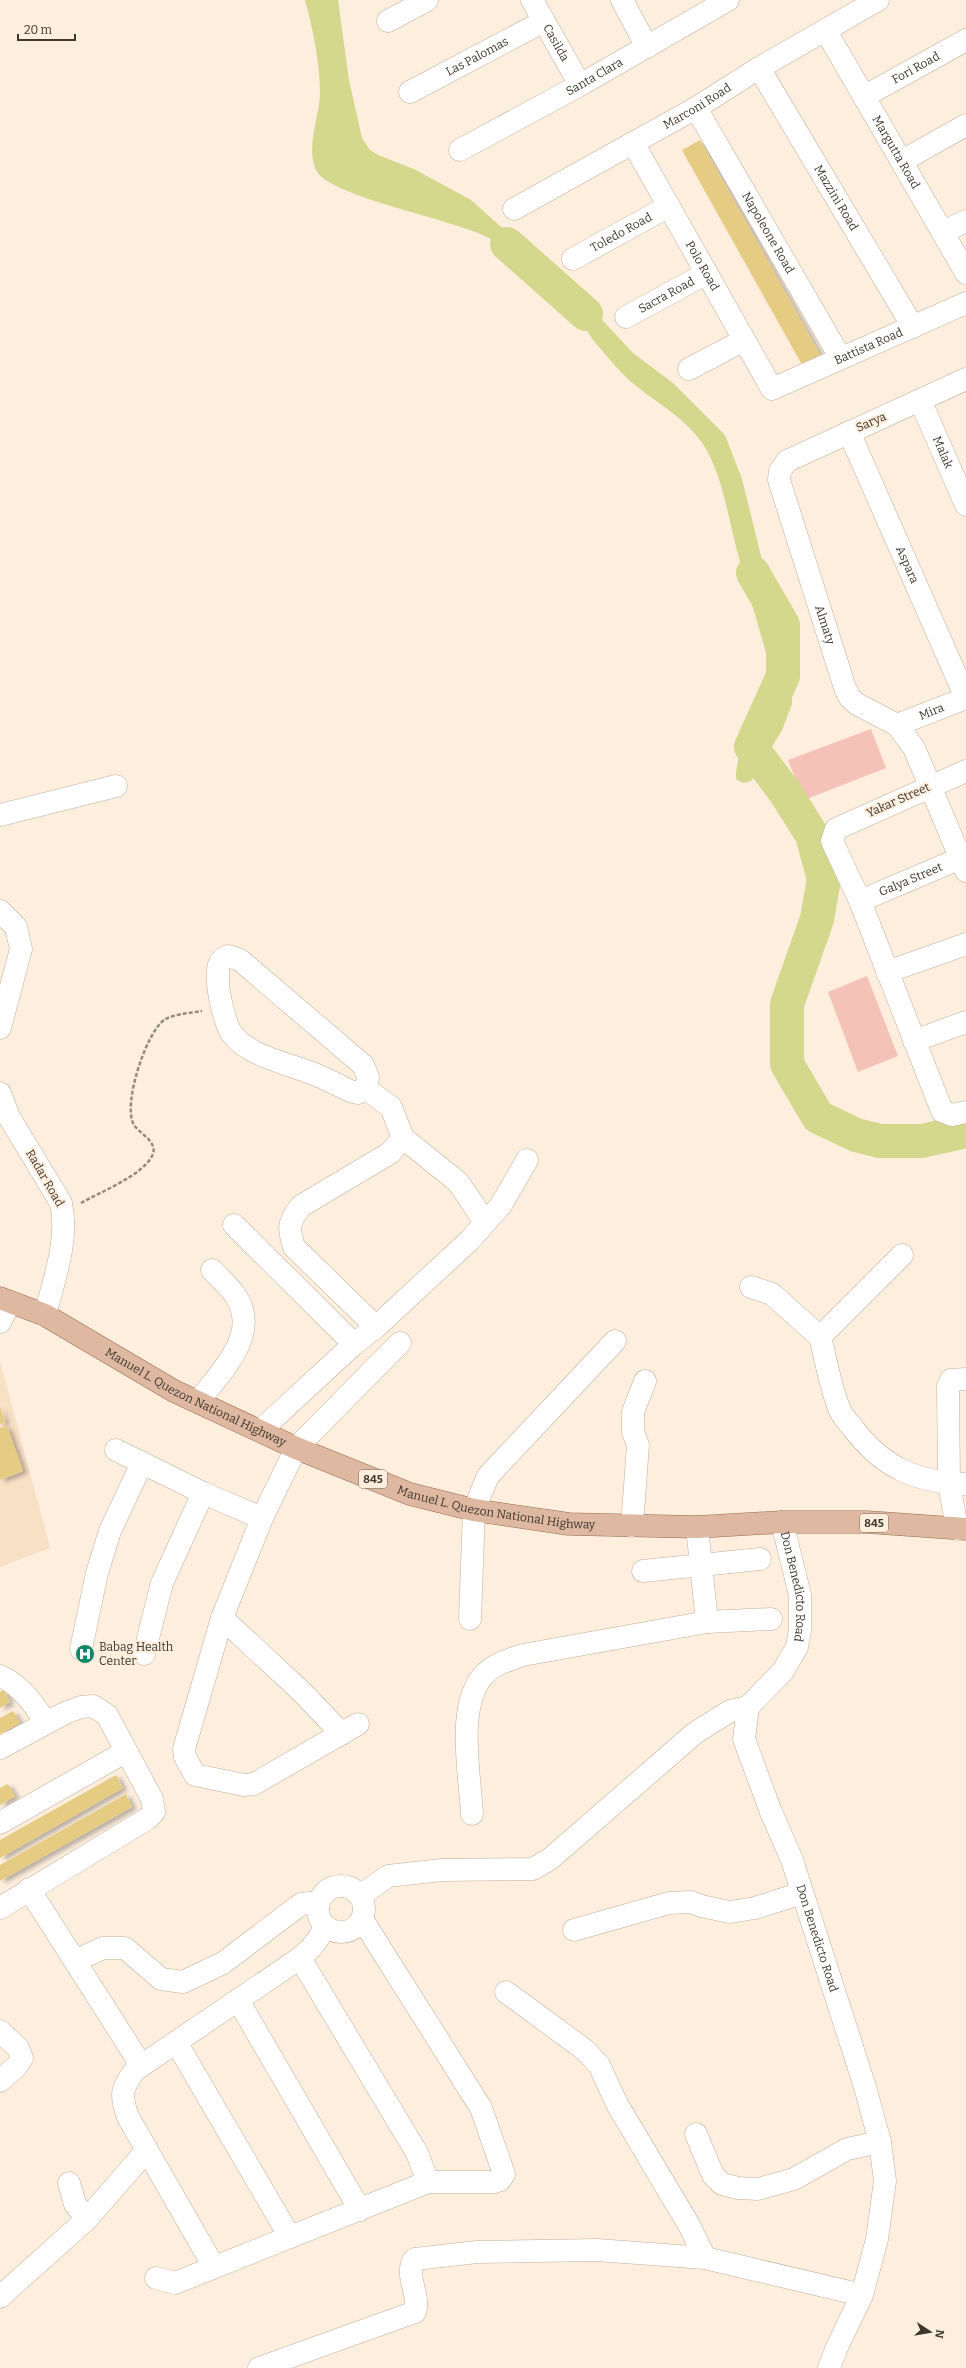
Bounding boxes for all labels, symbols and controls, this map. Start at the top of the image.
scale bar [18,16,75,42]
street label: Casilda [540,22,572,64]
text: 20 m [24,23,53,37]
street label: Las Palomas [443,34,511,79]
street label: Fori Road [889,49,942,87]
street label: Santa Clara [563,55,626,98]
street label: Marconi Road [661,81,734,132]
street label: Margutta Road [869,113,923,191]
street label: Mazzini Road [811,162,861,233]
street label: Napoleone Road [739,189,797,276]
street label: Toledo Road [588,210,654,255]
street label: Polo Road [683,238,722,293]
street label: Sacra Road [636,274,697,316]
street label: Battista Road [832,325,905,368]
street label: Sarya [854,409,889,435]
street label: Malak [930,434,956,471]
street label: Aspara [893,544,922,586]
street label: Almaty [812,603,838,647]
street label: Mira [917,700,946,723]
street label: Yakar Street [864,780,932,820]
street label: Galya Street [877,860,945,899]
street label: Radar Road [23,1147,67,1209]
street label: Manuel L. Quezon National Highway [103,1345,289,1450]
road number: 845 [359,1470,387,1488]
street label: Manuel L. Quezon National Highway [395,1483,596,1532]
road number: 845 [860,1514,888,1532]
street label: Don Benedicto Road [778,1530,807,1643]
place label: Babag Health Center [99,1640,174,1668]
hospital icon: Babag Health Center [74,1643,96,1665]
street label: Don Benedicto Road [793,1883,841,1994]
north arrow [910,2312,950,2352]
text: N [932,2328,947,2340]

